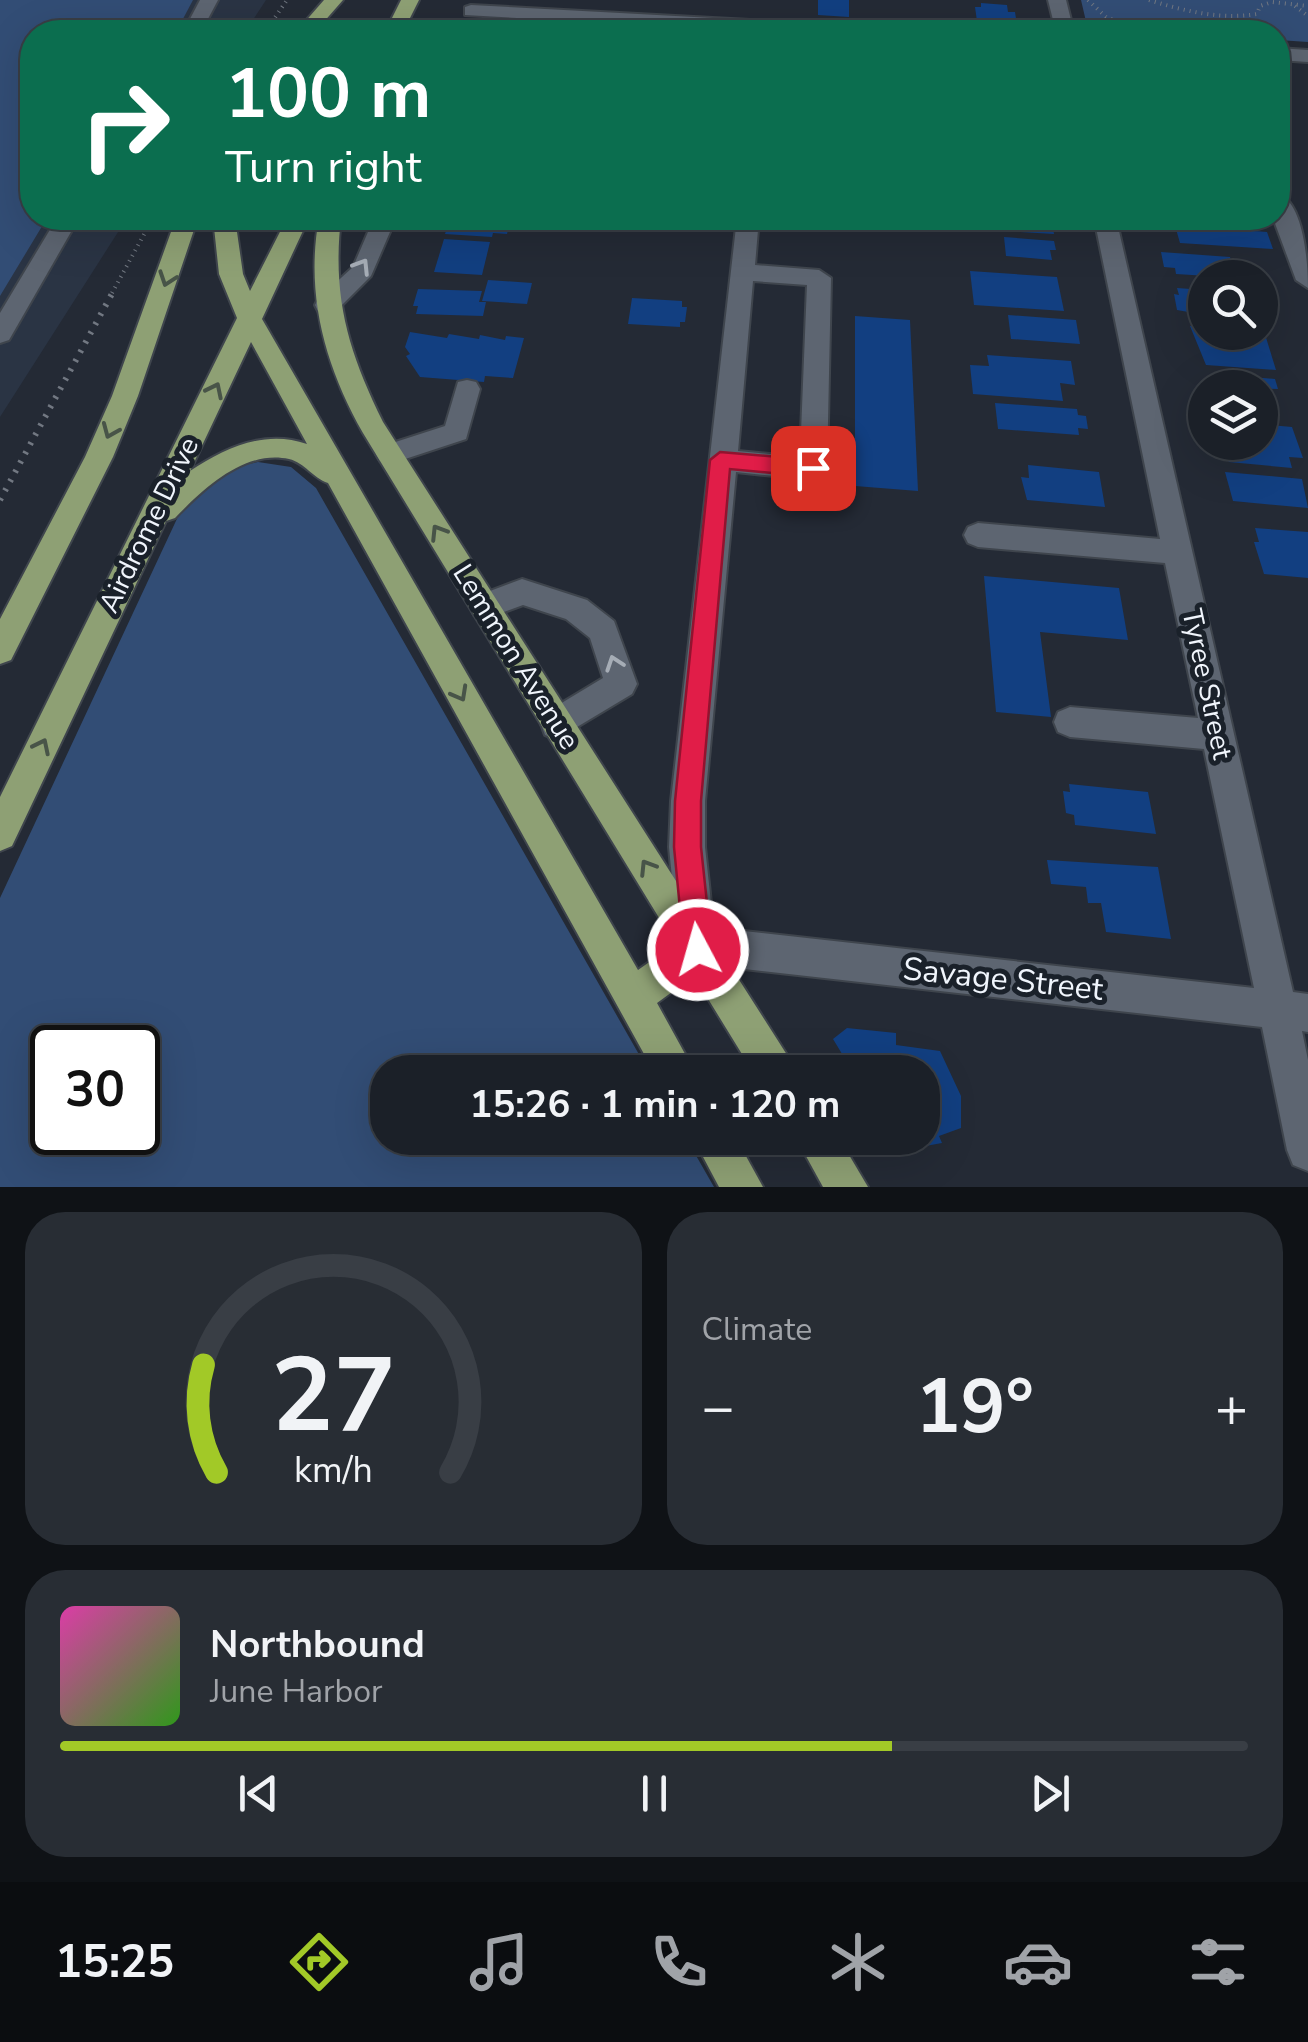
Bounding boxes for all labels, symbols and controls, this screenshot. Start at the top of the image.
text: 100 m [225,46,431,142]
icon: right [60,60,190,190]
text: Turn right [225,137,422,198]
one-way arrow [350,258,369,276]
map controls [1188,260,1278,460]
button: search [1188,260,1278,350]
one-way arrow [158,270,178,287]
button: layers [1188,370,1278,460]
one-way arrow [202,382,222,400]
one-way arrow [102,421,122,439]
pin [771,426,856,511]
street label: Airdrome Drive [90,431,208,619]
icon: arrive [786,441,841,496]
one-way arrow [432,525,451,543]
street label: Lemmon Avenue [444,557,588,757]
street label: Tyree Street [1173,605,1241,763]
one-way arrow [605,655,625,672]
one-way arrow [448,683,468,701]
one-way arrow [30,738,50,756]
one-way arrow [640,860,659,878]
position arrow [646,898,750,1002]
street label: Savage Street [901,947,1106,1011]
speed limit sign: 30 [30,1025,160,1155]
text: 15:26 · 1 min · 120 m [470,1079,840,1130]
text: Climate [702,1308,812,1351]
text: 27 [271,1325,396,1467]
text: 19° [916,1356,1034,1458]
text: − [702,1370,735,1445]
text: + [1215,1370,1248,1445]
text: km/h [294,1446,373,1495]
text: Northbound [210,1619,425,1670]
text: June Harbor [210,1670,382,1713]
icon: previous [231,1766,286,1821]
icon: pause [627,1766,682,1821]
icon: next [1023,1766,1078,1821]
icon: directions [284,1927,354,1997]
icon: music [464,1927,534,1997]
icon: phone [644,1927,714,1997]
icon: climate [823,1927,893,1997]
icon: car [1003,1927,1073,1997]
icon: filters [1183,1927,1253,1997]
text: 15:25 [55,1932,174,1993]

